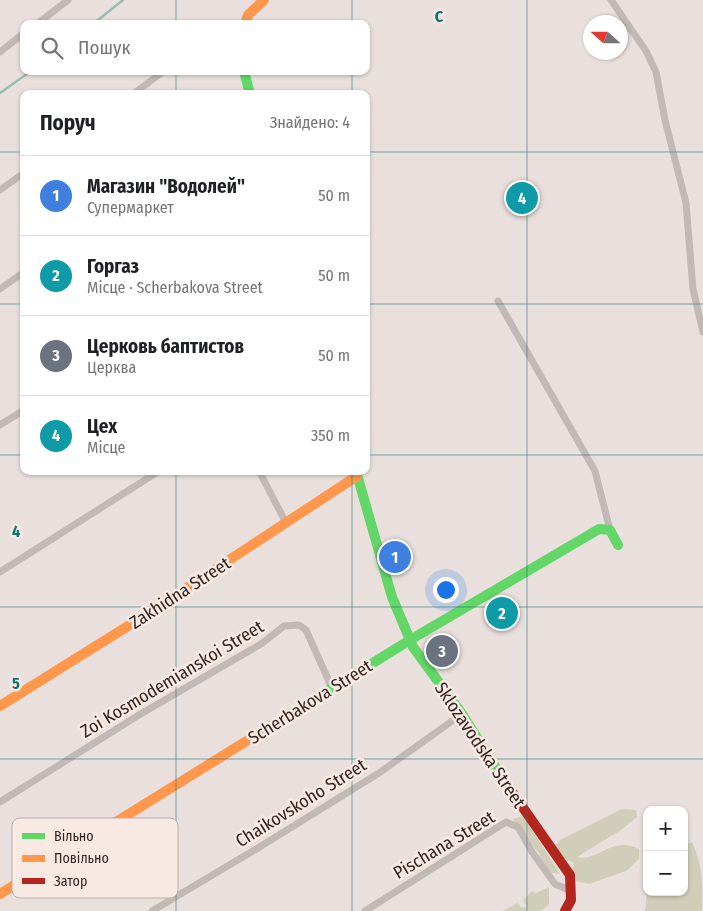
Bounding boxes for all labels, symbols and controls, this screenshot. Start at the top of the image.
text: C [435,7,444,26]
north arrow [583,15,628,60]
search box [20,20,370,75]
icon: search [38,34,66,62]
text: Пошук [78,36,130,59]
text: Поруч [40,110,96,136]
text: Знайдено: 4 [270,113,350,132]
text: Магазин "Водолей" [87,175,245,198]
pin: 4 [506,179,538,217]
text: 1 [53,186,59,205]
text: 50 m [318,186,350,205]
text: Супермаркет [87,198,174,217]
text: Горгаз [87,255,139,278]
text: 2 [52,266,60,285]
text: 50 m [318,266,350,285]
text: Місце · Scherbakova Street [87,278,263,297]
text: Церковь баптистов [87,335,244,358]
text: 3 [52,346,60,365]
text: 50 m [318,346,350,365]
text: Церква [87,358,136,377]
text: Цех [87,415,117,438]
text: 4 [52,426,60,445]
text: 350 m [311,426,350,445]
text: Місце [87,438,125,457]
text: 4 [12,522,20,541]
pin: 1 [379,538,411,576]
street label: Zakhidna Street [125,552,235,634]
your location [433,577,459,603]
pin: 2 [486,594,518,632]
street label: Zoi Kosmodemianskoi Street [76,616,268,742]
pin: 3 [426,632,458,670]
street label: Scherbakova Street [244,655,376,749]
text: 5 [12,674,20,693]
street label: Sklozavodska Street [430,678,530,812]
street label: Chaikovskoho Street [232,754,371,852]
street label: Pischana Street [389,806,499,884]
map controls [643,806,688,896]
button: + [643,806,688,851]
legend [12,818,178,898]
text: Вільно [54,828,94,845]
text: Повільно [54,850,109,867]
button: − [643,851,688,896]
text: Затор [54,873,87,890]

